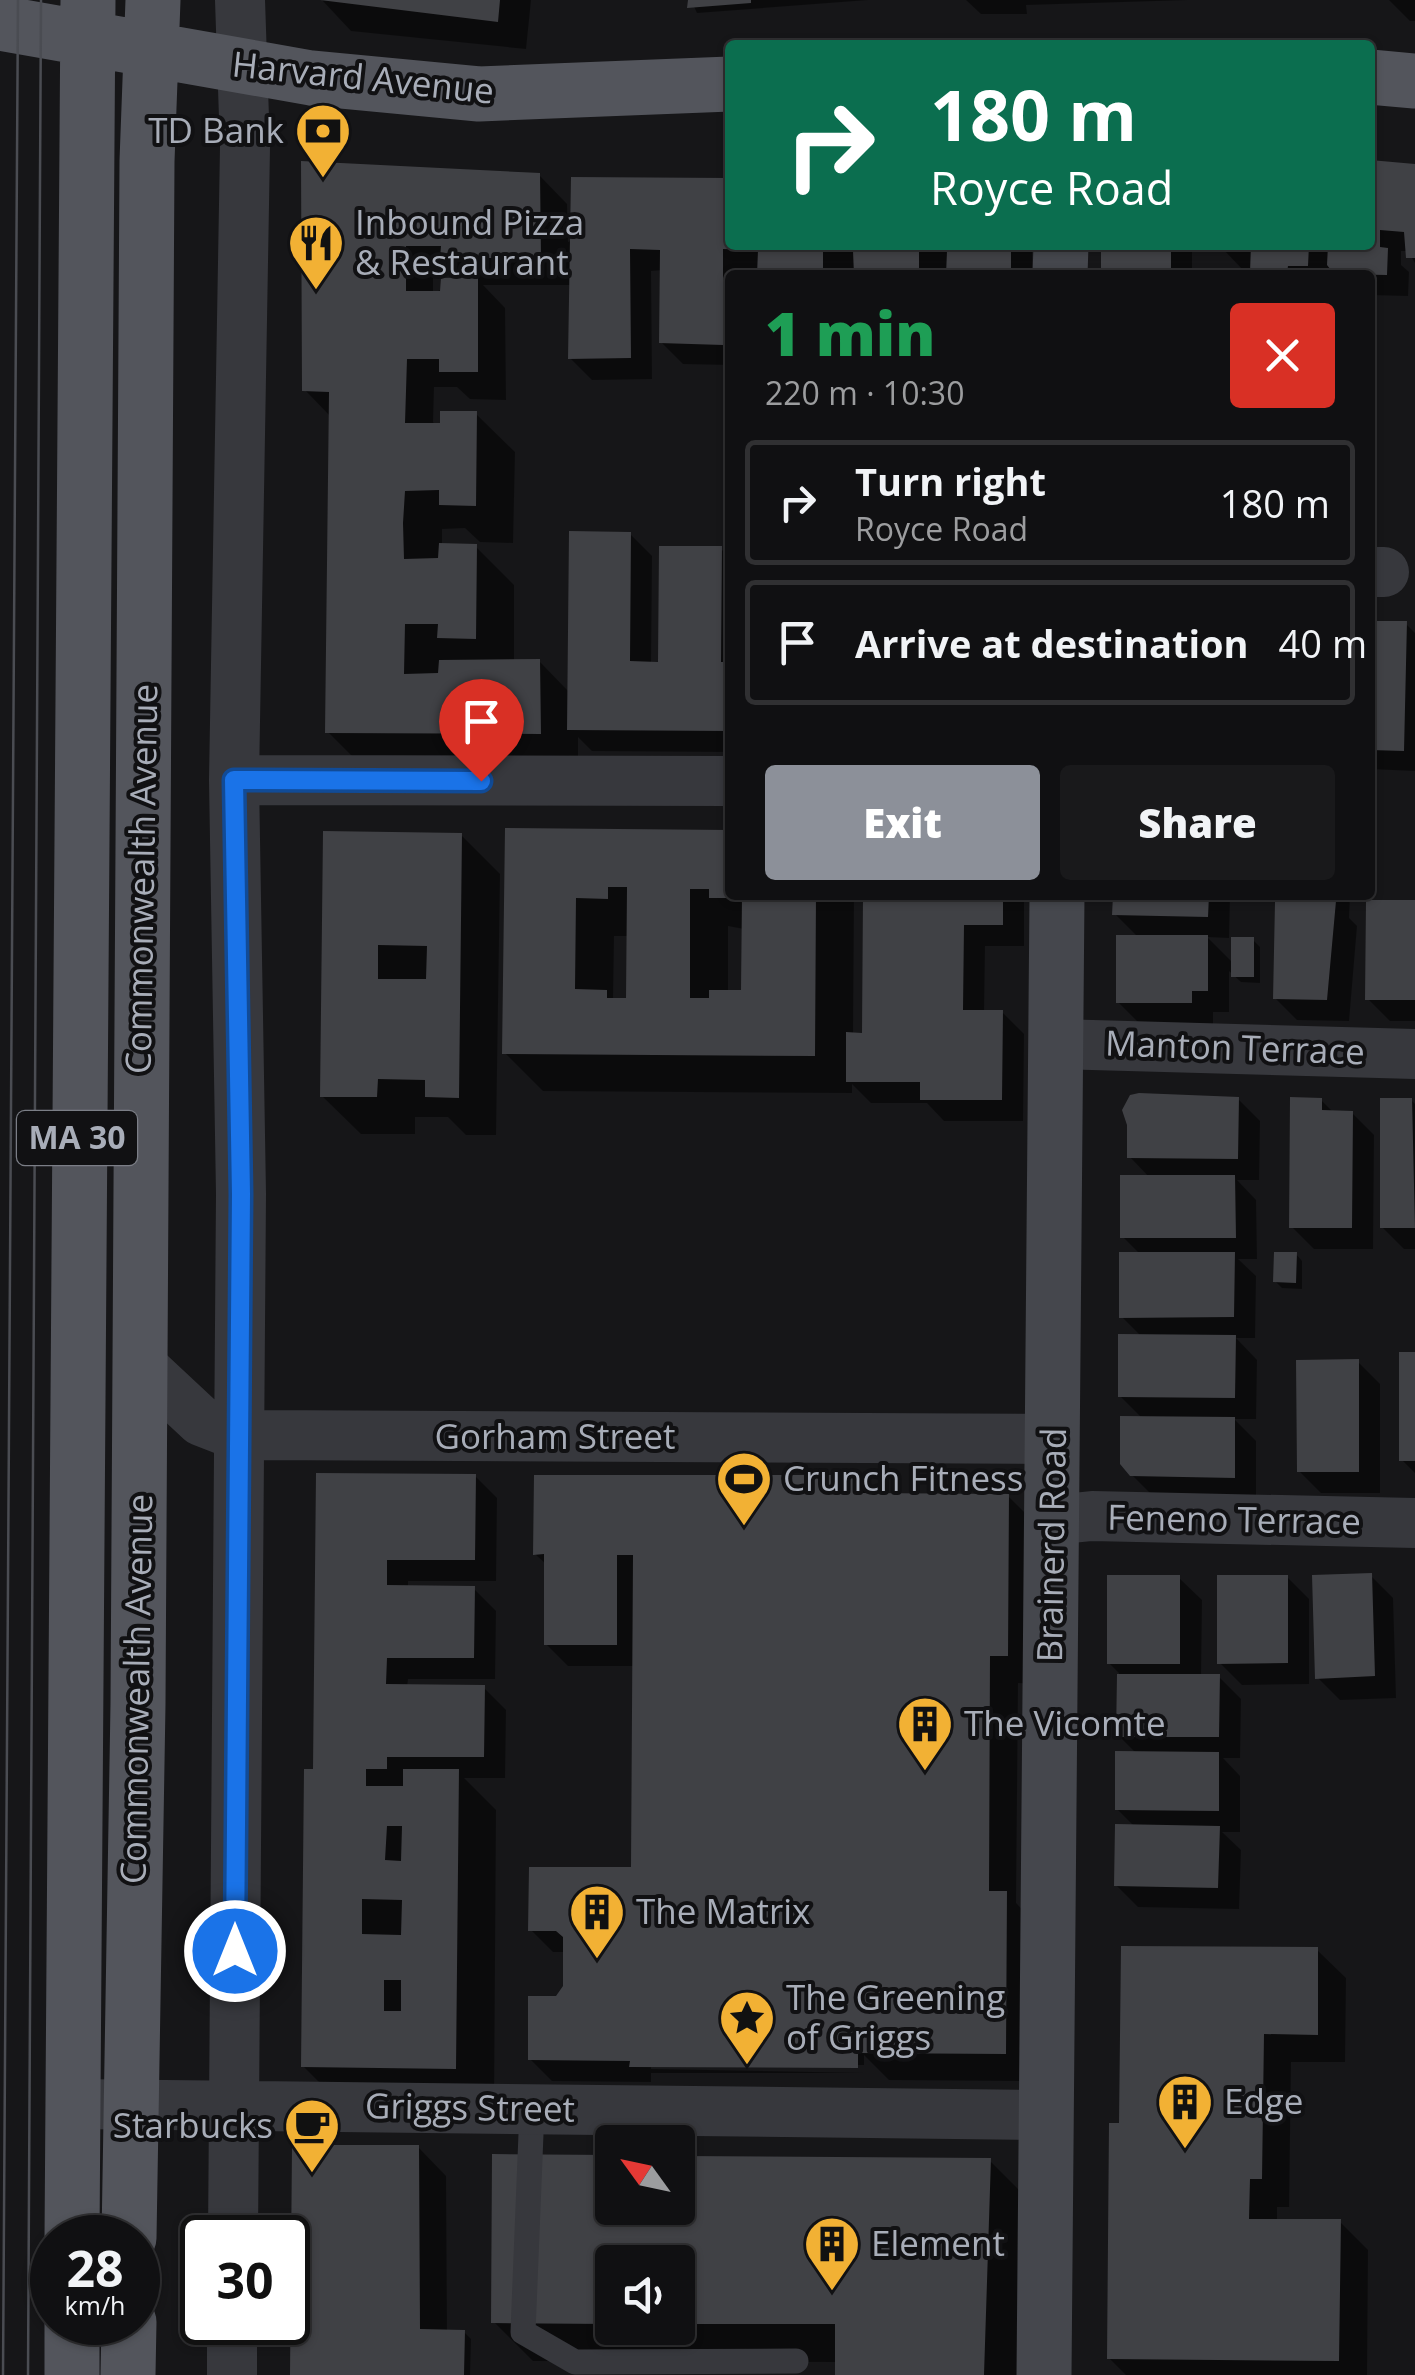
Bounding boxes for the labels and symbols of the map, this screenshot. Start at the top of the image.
street label: Harvard Avenue [230,39,496,114]
bank icon: TD Bank [293,101,353,180]
place label: TD Bank [148,106,285,153]
place label: Inbound Pizza & Restaurant [355,198,584,285]
restaurant icon: Inbound Pizza & Restaurant [286,213,346,292]
pin [439,679,524,782]
street label: Commonwealth Avenue [114,683,167,1075]
street label: Manton Terrace [1104,1018,1366,1075]
road number: MA 30 [17,1111,137,1165]
street label: Gorham Street [435,1412,675,1459]
street label: Brainerd Road [1025,1427,1076,1663]
sports icon: Crunch Fitness [714,1449,774,1528]
place label: Crunch Fitness [783,1454,1023,1501]
street label: Commonwealth Avenue [109,1493,162,1885]
street label: Feneno Terrace [1107,1493,1361,1544]
building icon: The Vicomte [895,1694,955,1773]
place label: The Vicomte [964,1699,1166,1746]
building icon: The Matrix [567,1882,627,1961]
place label: The Matrix [636,1887,810,1934]
position arrow [183,1899,287,2003]
place label: The Greening of Griggs [786,1973,1005,2060]
place icon: The Greening of Griggs [717,1988,777,2067]
building icon: Edge [1155,2072,1215,2151]
place label: Edge [1224,2077,1304,2124]
street label: Griggs Street [365,2081,575,2132]
cafe icon: Starbucks [282,2096,342,2175]
place label: Starbucks [113,2101,273,2148]
north arrow [595,2125,695,2225]
building icon: Element [802,2214,862,2293]
speed limit sign: 30 [180,2215,310,2345]
place label: Element [871,2219,1005,2266]

